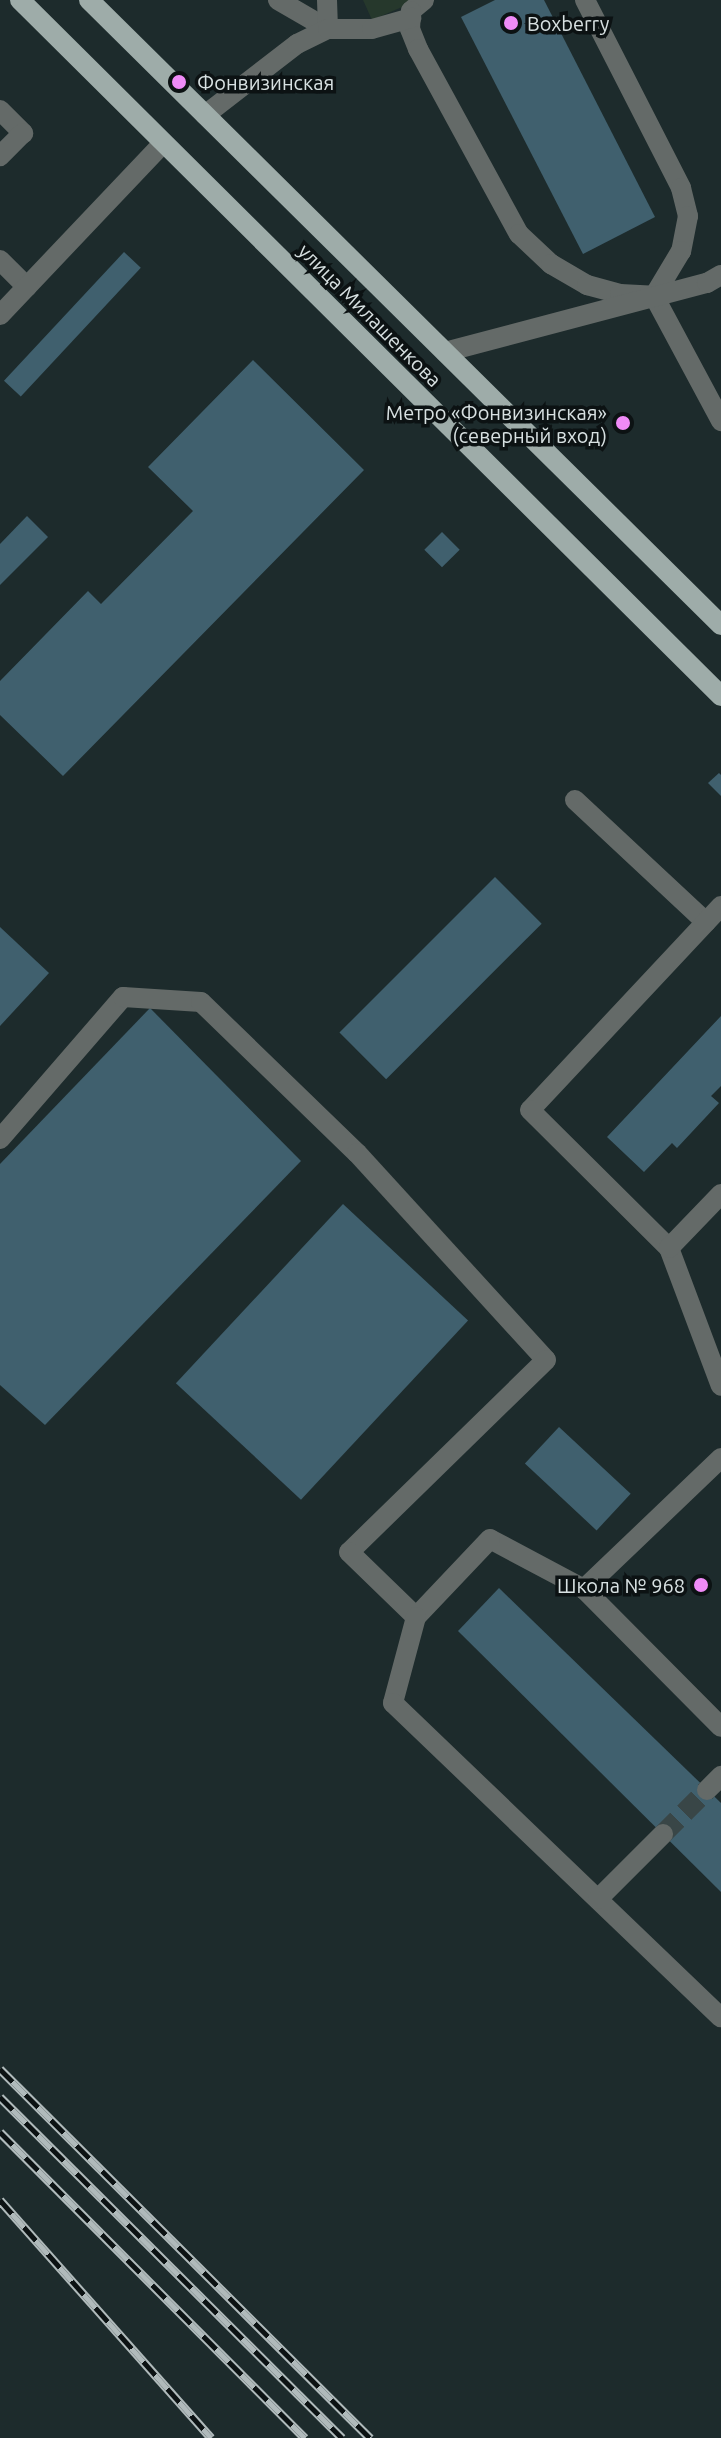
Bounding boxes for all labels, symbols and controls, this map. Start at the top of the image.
place label: Boxberry [527,11,609,35]
marker: Boxberry [502,14,520,32]
place label: Фонвизинская [197,70,334,94]
marker: Фонвизинская [168,71,190,93]
street label: улица Милашенкова [293,238,447,392]
place label: Метро «Фонвизинская» (северный вход) [386,400,607,447]
marker: Метро «Фонвизинская» (северный вход) [614,414,632,432]
place label: Школа № 968 [557,1573,685,1597]
marker: Школа № 968 [692,1576,710,1594]

